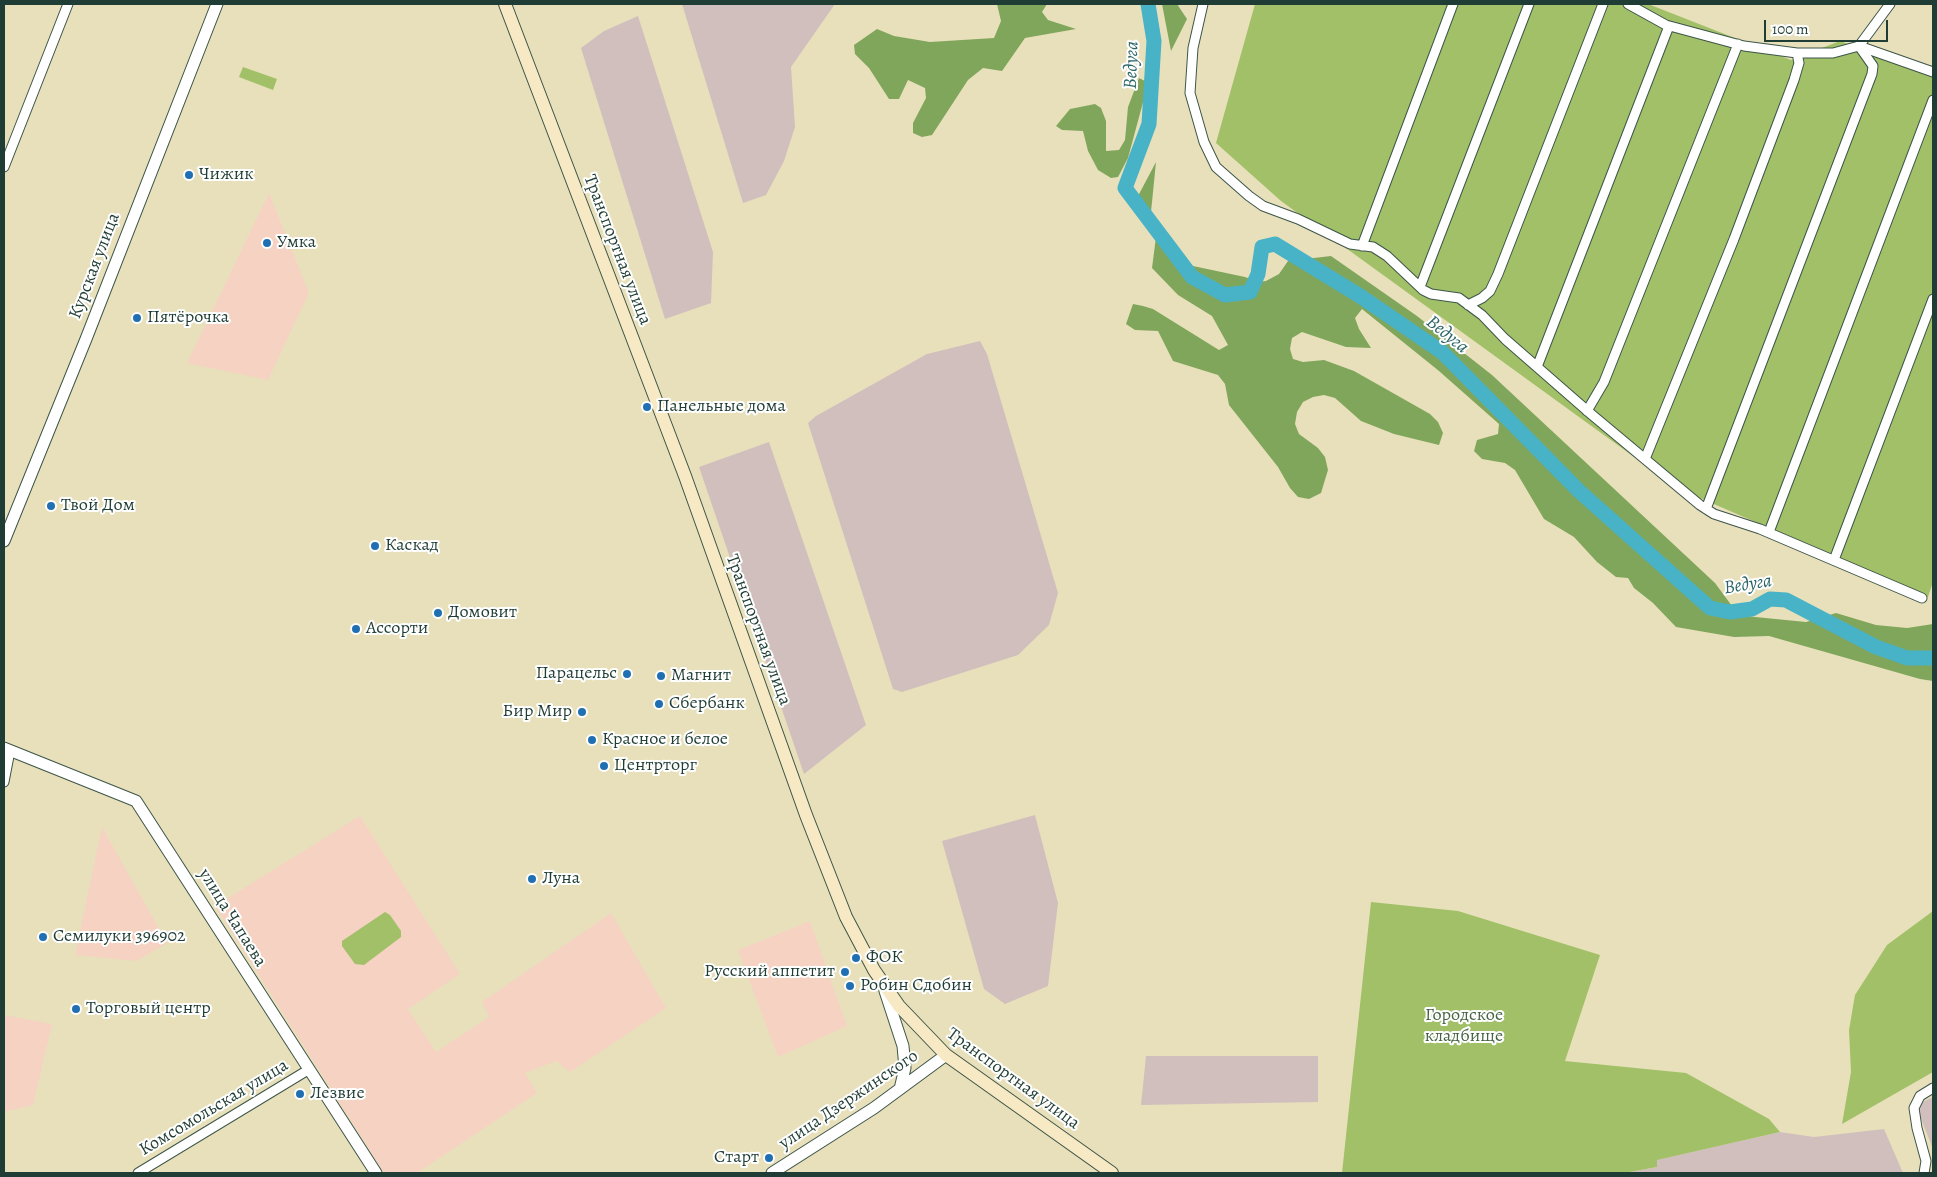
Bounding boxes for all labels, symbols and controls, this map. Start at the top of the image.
scale bar [1767,10,1891,42]
text: 100 m [1772,19,1809,39]
water label: Ведуга [1120,41,1144,89]
place label: Чижик [199,164,254,186]
marker: Чижик [183,169,195,181]
street label: Транспортная улица [578,172,656,328]
street label: Курская улица [65,210,125,322]
place label: Умка [277,232,316,254]
marker: Умка [261,237,273,249]
place label: Пятёрочка [147,307,229,329]
water label: Ведуга [1421,311,1473,359]
marker: Пятёрочка [131,312,143,324]
place label: Панельные дома [657,396,786,418]
marker: Панельные дома [641,401,653,413]
place label: Твой Дом [61,495,135,517]
marker: Твой Дом [45,500,57,512]
place label: Каскад [385,535,439,557]
marker: Каскад [369,540,381,552]
street label: Транспортная улица [721,552,795,708]
water label: Ведуга [1722,570,1774,600]
place label: Домовит [448,602,517,624]
marker: Домовит [432,607,444,619]
place label: Ассорти [366,618,428,640]
marker: Ассорти [350,623,362,635]
place label: Парацельс [536,663,617,685]
place label: Магнит [671,665,731,687]
marker: Парацельс [621,668,633,680]
marker: Магнит [655,670,667,682]
place label: Сбербанк [669,693,745,715]
marker: Сбербанк [653,698,665,710]
place label: Бир Мир [503,701,572,723]
marker: Бир Мир [576,706,588,718]
place label: Красное и белое [602,729,728,751]
marker: Красное и белое [586,734,598,746]
place label: Центрторг [614,755,697,777]
marker: Центрторг [598,760,610,772]
street label: улица Чапаева [193,865,271,971]
place label: Луна [542,868,580,890]
marker: Луна [526,873,538,885]
place label: Семилуки 396902 [53,926,186,948]
marker: Семилуки 396902 [37,931,49,943]
place label: ФОК [866,947,903,969]
marker: ФОК [850,952,862,964]
place label: Русский аппетит [704,961,835,983]
marker: Русский аппетит [839,966,851,978]
place label: Робин Сдобин [860,975,972,997]
marker: Робин Сдобин [844,980,856,992]
place label: Торговый центр [86,998,211,1020]
marker: Торговый центр [70,1003,82,1015]
park label: Городское кладбище [1425,1005,1503,1048]
street label: Транспортная улица [942,1024,1084,1134]
street label: улица Дзержинского [775,1045,923,1155]
street label: Комсомольская улица [136,1055,292,1161]
place label: Лезвие [310,1083,365,1105]
marker: Лезвие [294,1088,306,1100]
place label: Старт [714,1147,759,1169]
marker: Старт [763,1152,775,1164]

